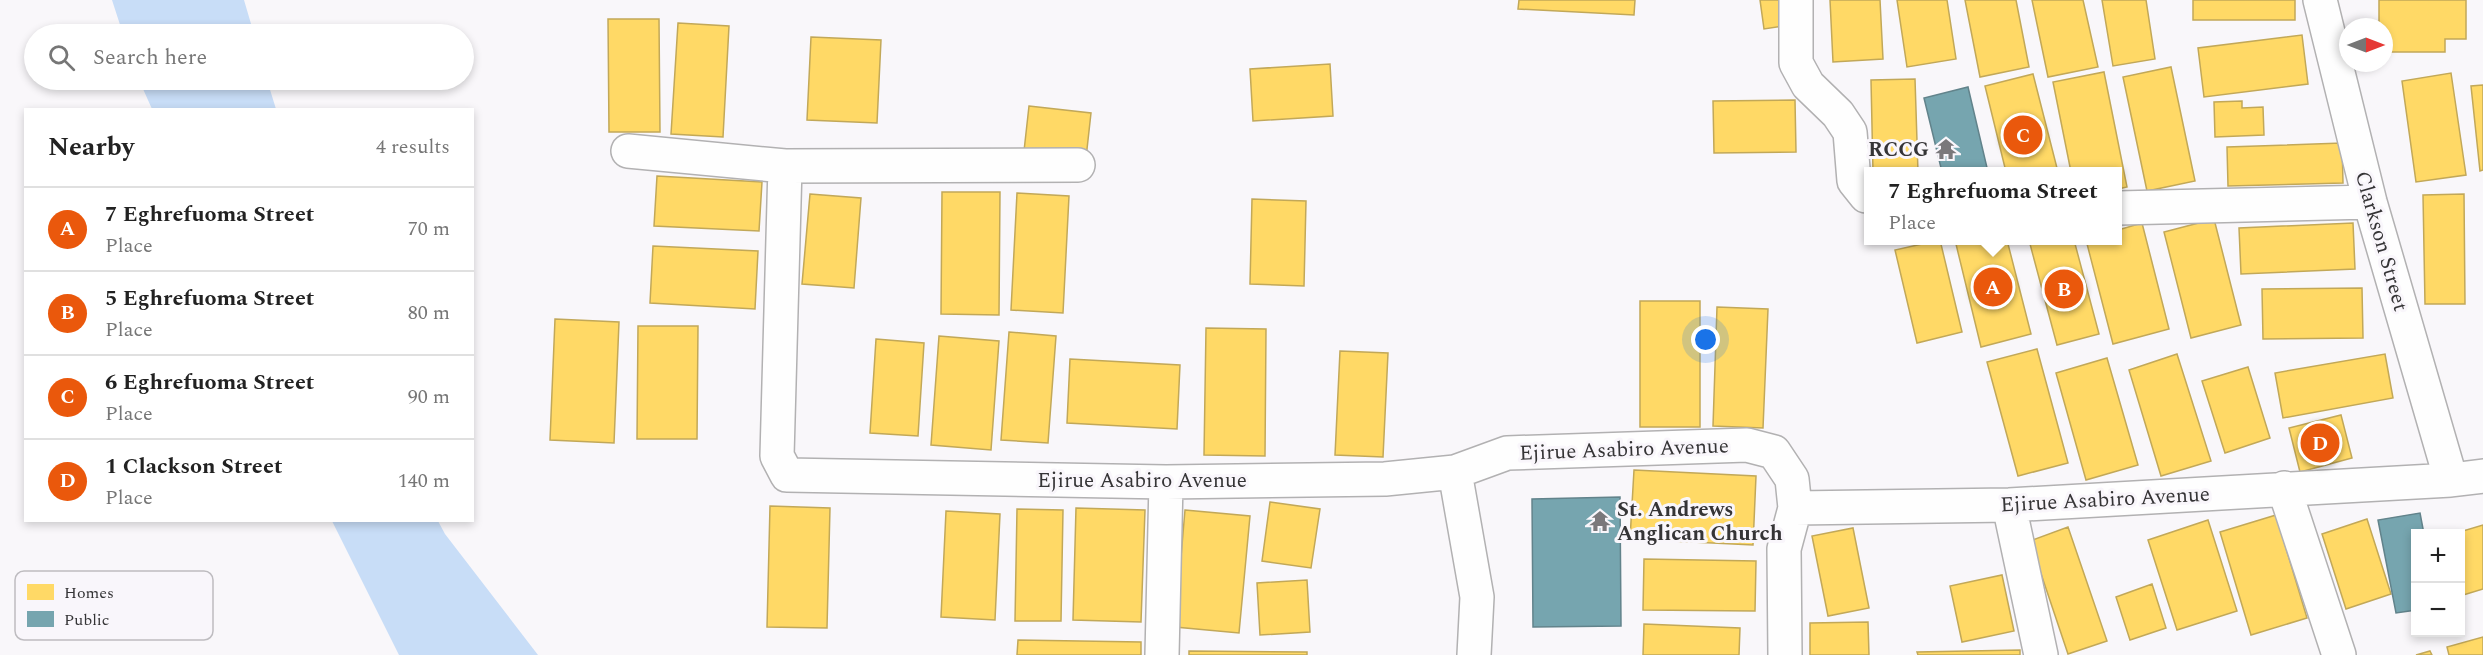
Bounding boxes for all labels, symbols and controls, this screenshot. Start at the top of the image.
north arrow [2339,18,2393,72]
search box [24,24,474,90]
icon: search [45,41,78,74]
text: Search here [93,41,207,74]
pin: C [2004,112,2042,158]
text: Nearby [48,127,134,167]
text: 4 results [376,132,450,162]
place label: RCCG [1868,134,1929,166]
temple icon: RCCG [1934,137,1958,161]
popup [1864,167,2122,245]
street label: Clarkson Street [2346,168,2416,315]
text: 7 Eghrefuoma Street [1888,175,2098,208]
text: 7 Eghrefuoma Street [105,198,314,231]
text: Place [1888,208,1936,238]
text: A [60,214,75,244]
text: 70 m [408,214,450,244]
text: Place [105,231,153,261]
pin: A [1974,264,2012,310]
pin: B [2044,266,2084,312]
text: 5 Eghrefuoma Street [105,282,314,315]
text: B [60,298,75,328]
text: 80 m [408,298,450,328]
text: Place [105,315,153,345]
your location [1691,325,1720,354]
text: 6 Eghrefuoma Street [105,366,314,399]
text: C [60,382,75,412]
text: 90 m [408,382,450,412]
text: Place [105,399,153,429]
pin: D [2300,420,2340,466]
street label: Ejirue Asabiro Avenue [1519,430,1729,470]
text: 1 Clackson Street [105,450,282,483]
street label: Ejirue Asabiro Avenue [1037,465,1247,497]
text: D [59,466,76,496]
text: 140 m [398,466,450,496]
street label: Ejirue Asabiro Avenue [1999,479,2211,521]
text: Place [105,483,153,513]
place label: St. Andrews Anglican Church [1617,494,1783,550]
temple icon: St. Andrews Anglican Church [1588,509,1612,533]
map controls [2411,529,2465,637]
button: + [2411,529,2465,583]
legend [15,571,213,640]
text: Homes [64,581,114,605]
button: − [2411,583,2465,637]
text: Public [64,608,110,632]

